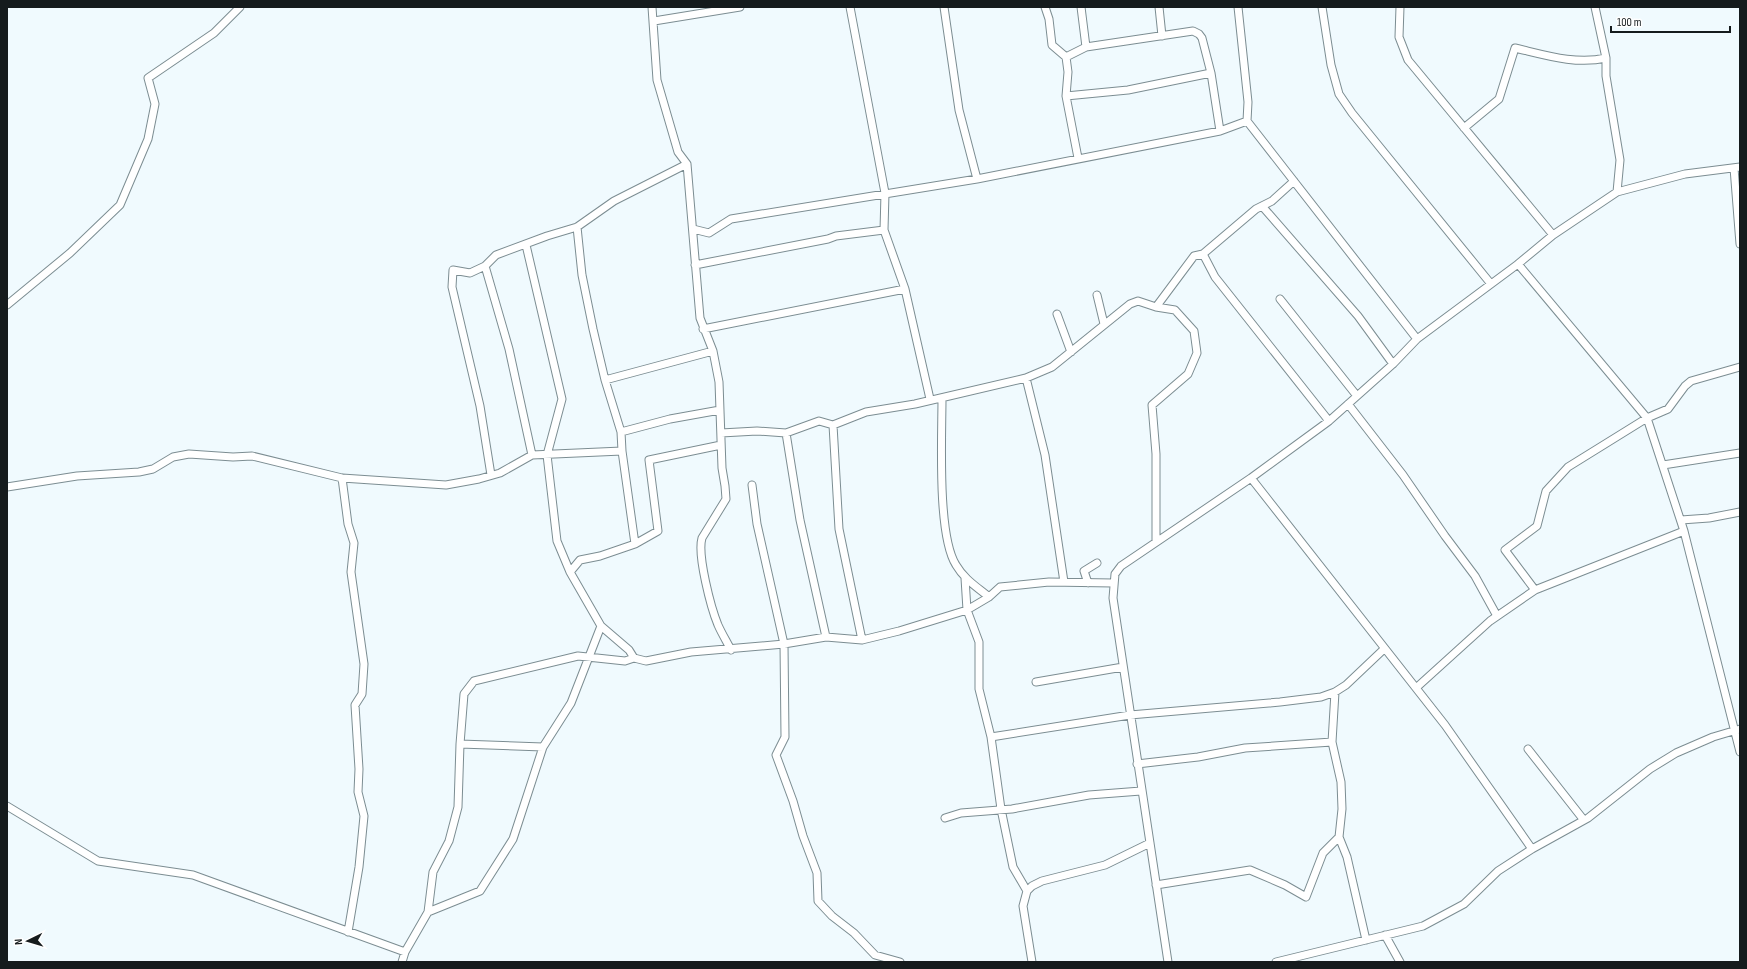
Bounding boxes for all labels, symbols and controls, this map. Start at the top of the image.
scale bar [1611,8,1730,34]
text: 100 m [1617,15,1642,30]
north arrow [8,921,48,961]
text: N [12,938,25,945]

